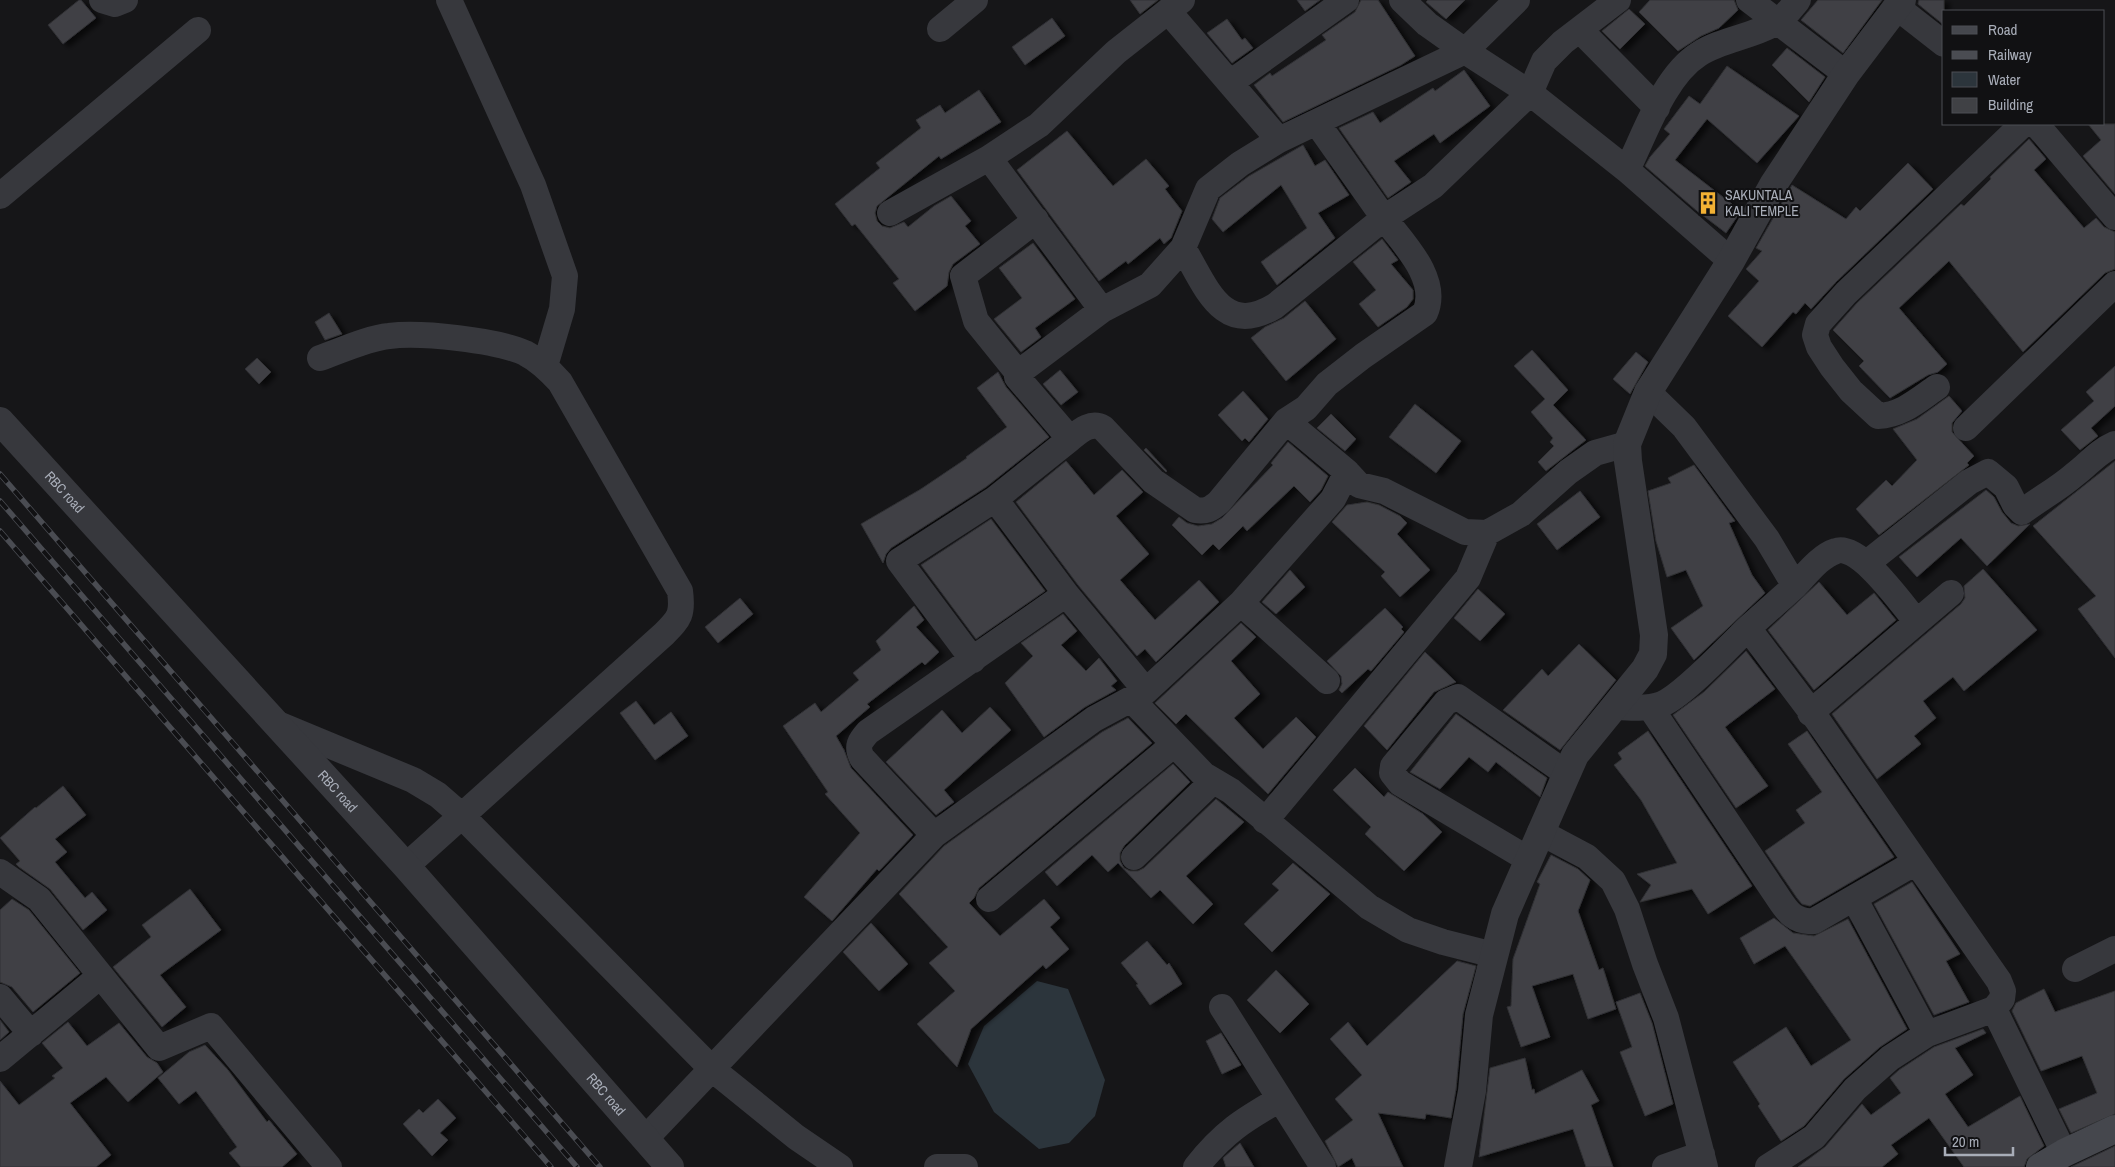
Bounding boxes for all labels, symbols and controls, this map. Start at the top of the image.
legend [1942,10,2105,125]
text: Road [1988,19,2017,40]
text: Railway [1988,44,2033,65]
text: Water [1988,69,2020,90]
text: Building [1988,94,2033,115]
place label: SAKUNTALA KALI TEMPLE [1725,186,1799,220]
building icon: SAKUNTALA KALI TEMPLE [1695,190,1721,216]
street label: RBC road [41,467,88,517]
street label: RBC road [314,766,361,816]
street label: RBC road [583,1069,630,1119]
scale bar [1945,1124,2012,1156]
text: 20 m [1952,1131,1979,1152]

